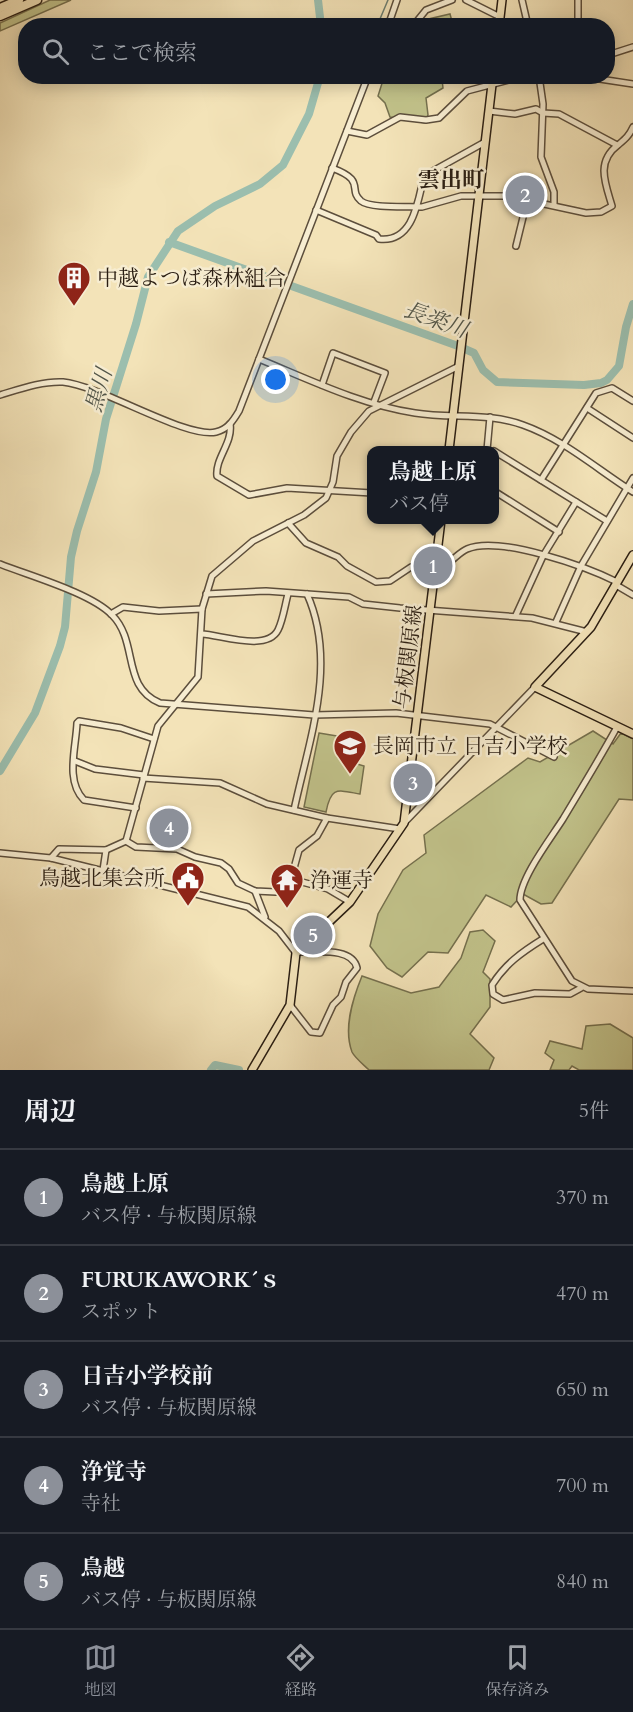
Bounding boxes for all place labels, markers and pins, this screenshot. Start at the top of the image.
pin: 2 [506,172,544,218]
building icon: 中越よつば森林組合 [56,260,92,307]
place label: 中越よつば森林組合 [97,264,286,293]
pin: 1 [414,544,452,588]
school or university icon: 長岡市立 日吉小学校 [332,728,368,775]
place label: 長岡市立 日吉小学校 [373,732,568,761]
pin: 3 [394,760,432,806]
pin: 4 [150,806,188,850]
public building icon: 鳥越北集会所 [170,860,206,907]
temple icon: 浄運寺 [269,862,305,909]
place label: 鳥越北集会所 [39,864,165,893]
place label: 浄運寺 [310,866,373,895]
pin: 5 [294,912,332,958]

